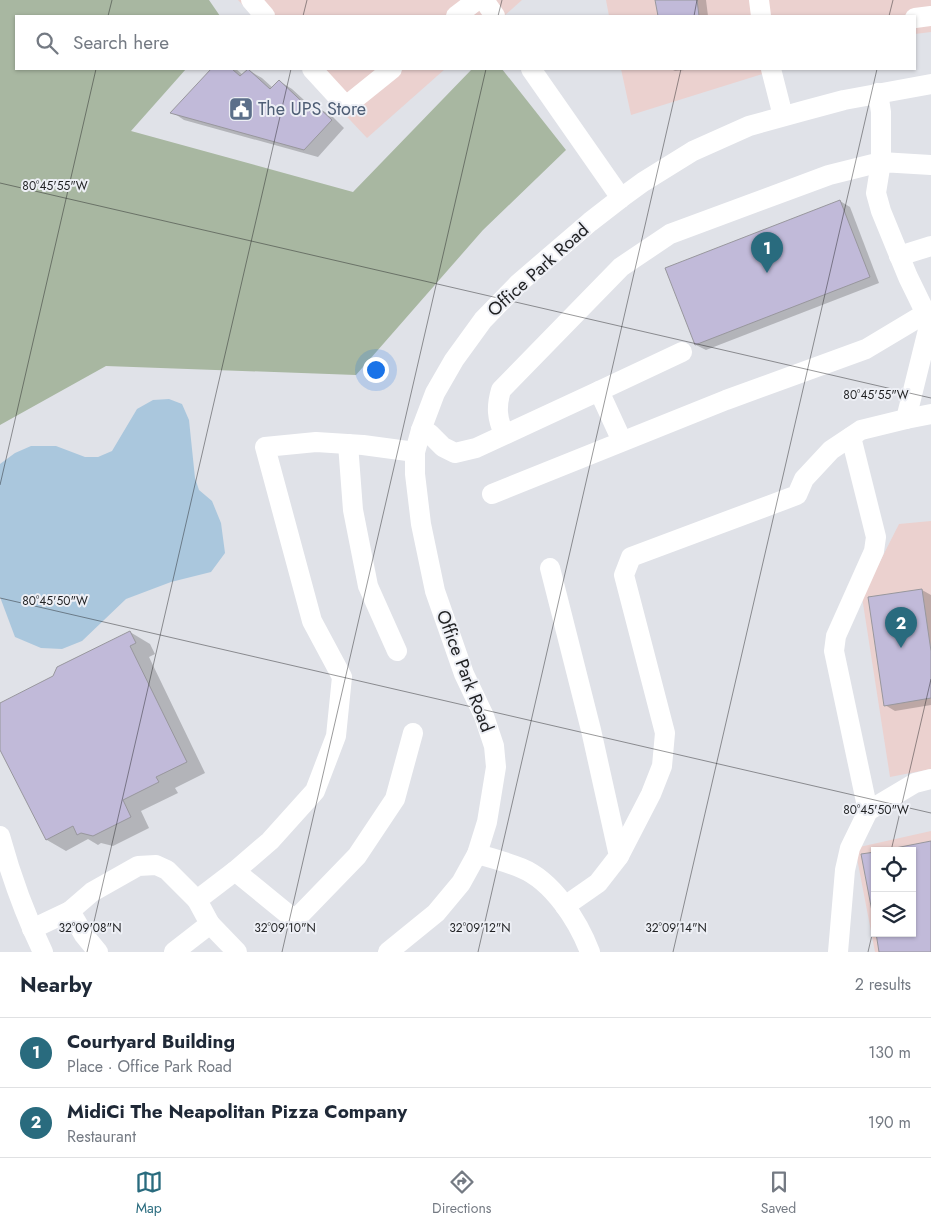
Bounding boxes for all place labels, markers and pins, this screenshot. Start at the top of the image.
public building icon: The UPS Store [228,96,254,122]
place label: The UPS Store [258,96,366,122]
pin: 1 [751,232,783,273]
pin: 2 [885,607,917,648]

